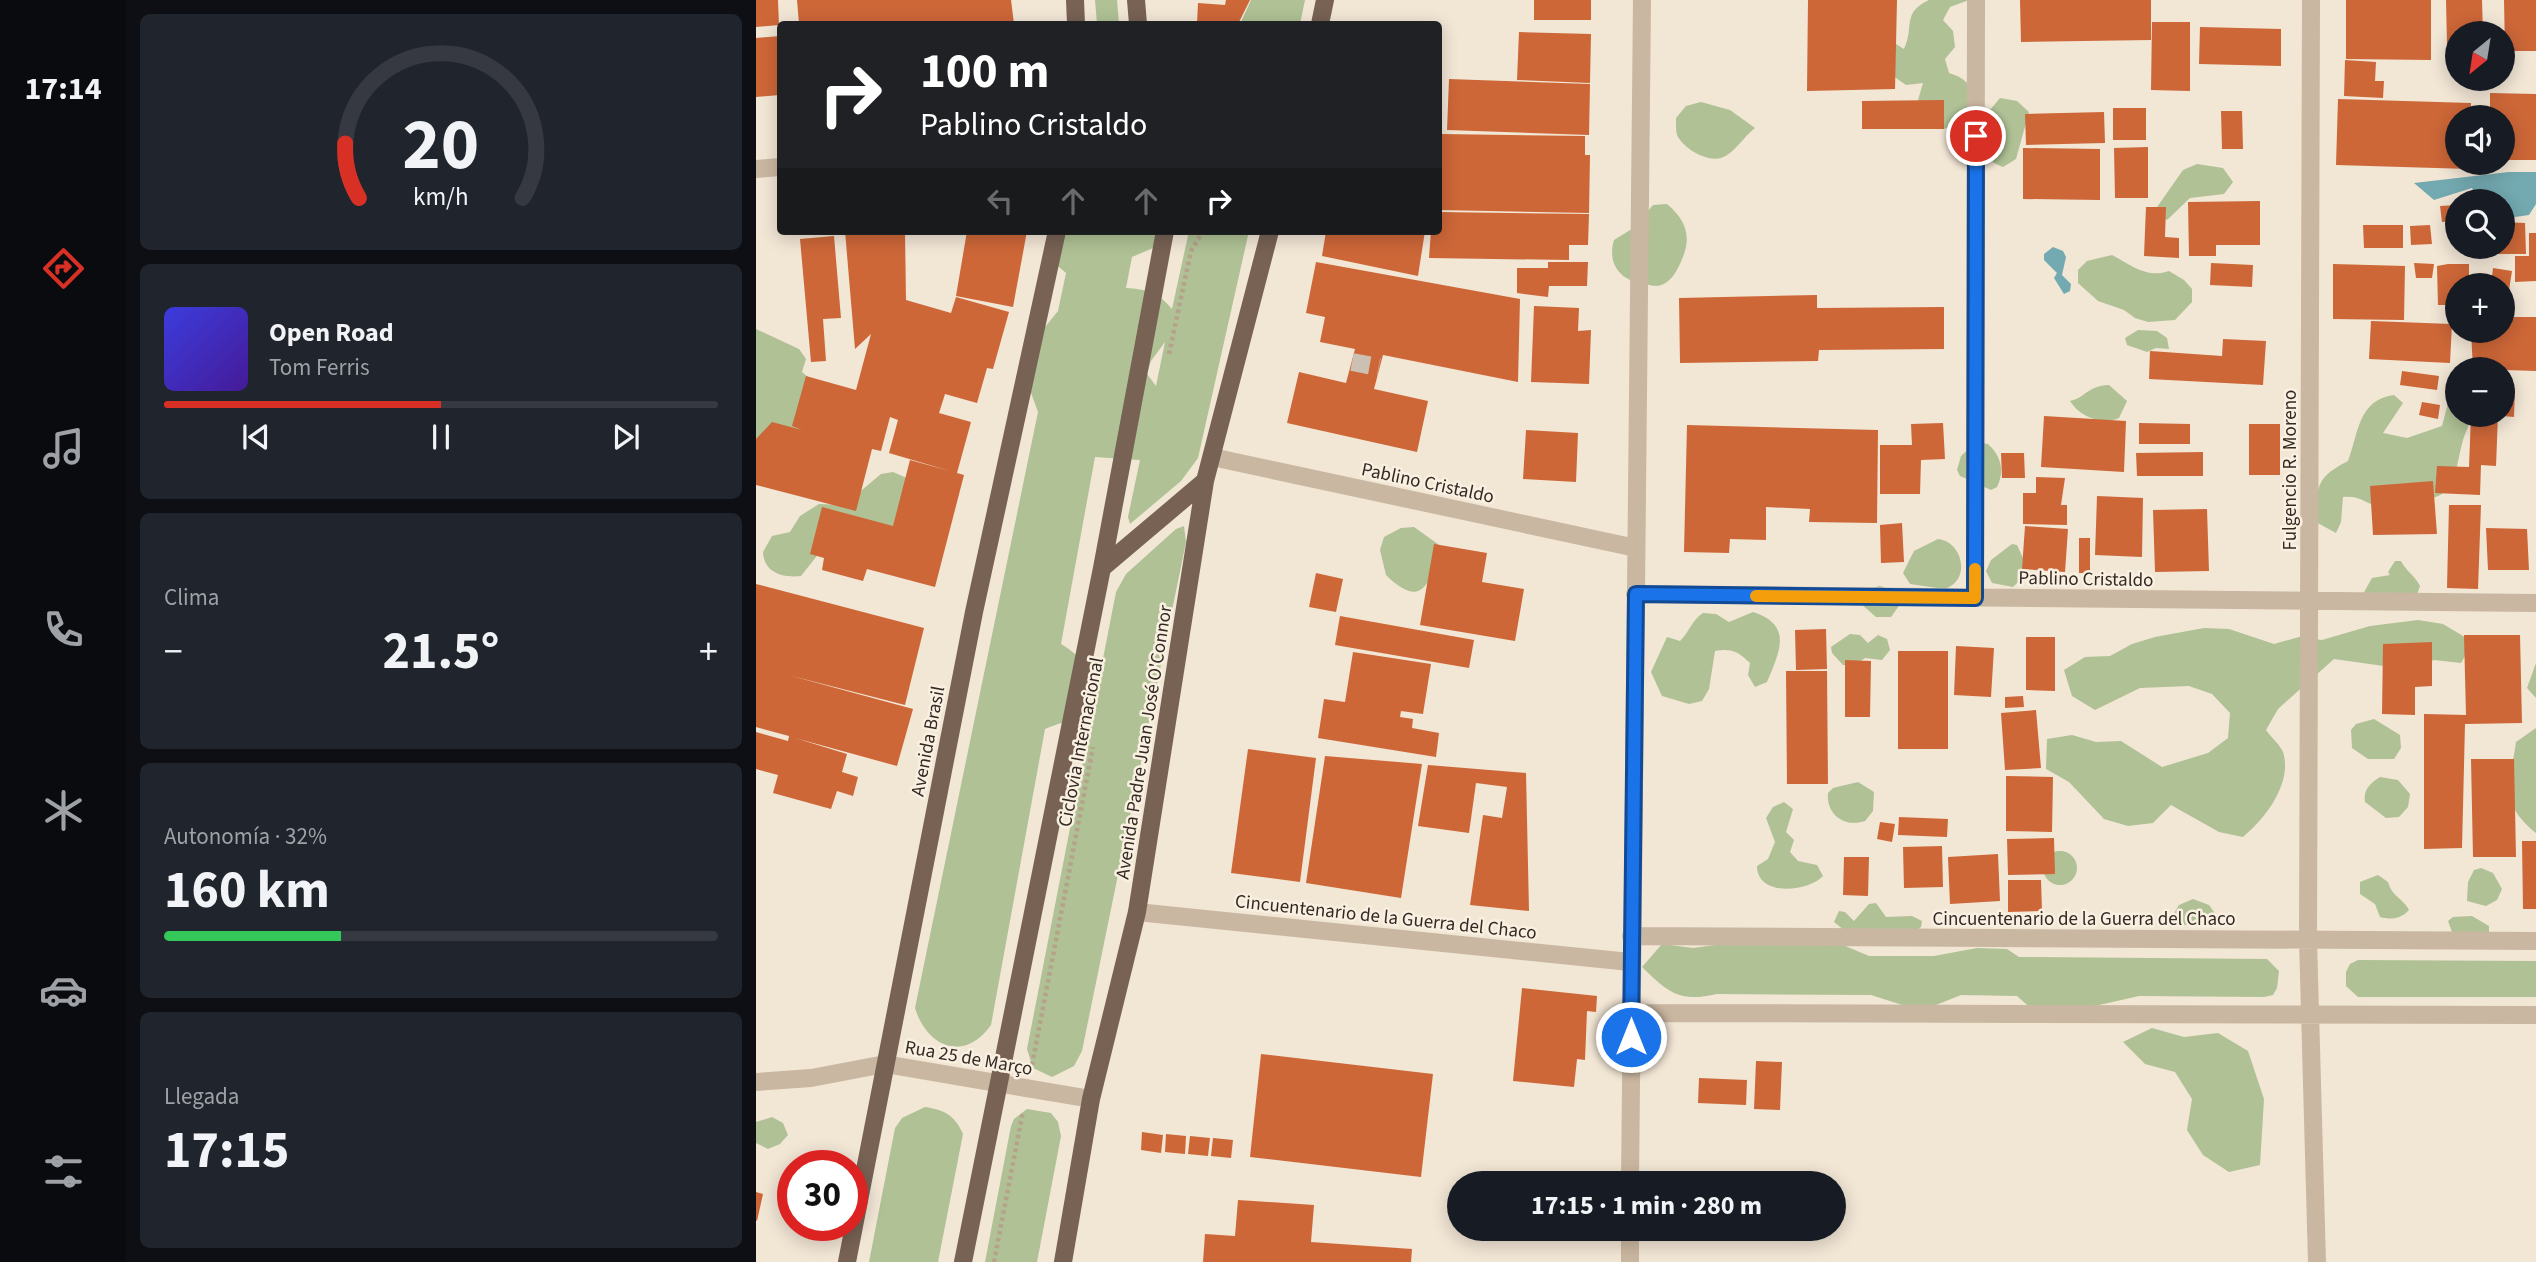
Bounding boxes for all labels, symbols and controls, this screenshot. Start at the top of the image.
north arrow [2445,21,2515,91]
map controls [2445,21,2515,427]
text: 100 m [920,37,1049,107]
icon: right [805,49,896,140]
text: 17:14 [24,66,102,112]
text: 20 [403,93,479,197]
text: Pablino Cristaldo [920,102,1147,148]
button: sound [2445,105,2515,175]
pin [1946,106,2006,166]
icon: arrive [1957,117,1995,155]
text: km/h [413,179,469,215]
icon: left [981,182,1019,220]
icon: ahead [1054,182,1092,220]
icon: ahead [1127,182,1165,220]
icon: right [1200,182,1238,220]
button: search [2445,189,2515,259]
icon: directions [39,244,88,293]
button: + [2445,273,2515,343]
text: Open Road [269,314,394,351]
text: Tom Ferris [269,351,370,384]
button: − [2445,357,2515,427]
street label: Fulgencio R. Moreno [2277,390,2304,550]
icon: previous [237,418,275,456]
icon: pause [422,418,460,456]
icon: next [607,418,645,456]
icon: music [39,424,88,473]
street label: Pablino Cristaldo [1359,456,1497,511]
street label: Pablino Cristaldo [2018,565,2154,594]
text: Clima [164,581,219,614]
street label: Avenida Padre Juan José O'Connor [1109,603,1180,881]
icon: phone [39,605,88,654]
text: 21.5° [383,615,499,689]
text: − [164,625,183,679]
text: + [699,625,718,679]
street label: Ciclovia Internacional [1052,655,1111,829]
street label: Avenida Brasil [905,684,952,799]
icon: climate [39,786,88,835]
text: Autonomía · 32% [164,820,327,853]
text: 160 km [164,854,330,928]
street label: Cincuentenario de la Guerra del Chaco [1234,888,1538,947]
street label: Cincuentenario de la Guerra del Chaco [1932,906,2236,933]
icon: car [39,966,88,1015]
position arrow [1594,1000,1668,1074]
street label: Rua 25 de Março [903,1034,1035,1083]
text: Llegada [164,1080,239,1113]
text: 17:15 [164,1114,289,1188]
icon: filters [39,1147,88,1196]
speed limit sign: 30 [777,1150,868,1241]
text: 17:15 · 1 min · 280 m [1531,1187,1762,1224]

